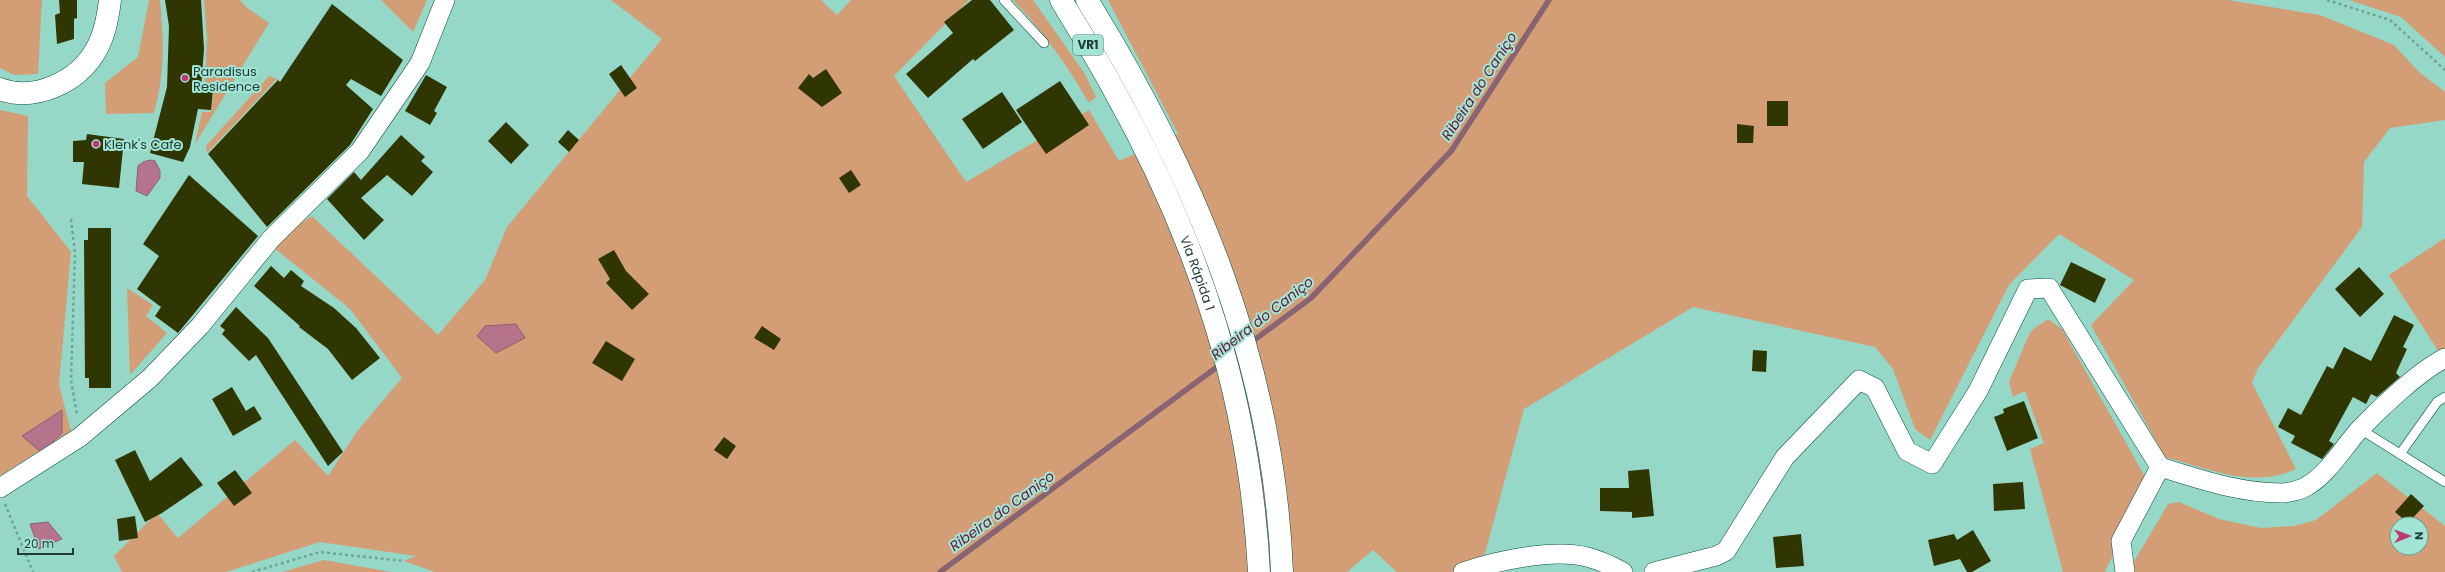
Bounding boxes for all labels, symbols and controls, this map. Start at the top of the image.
water label: Ribeira do Caniço [1437,28,1521,144]
road number: VR1 [1073,35,1103,55]
place label: Paradisus Residence [193,62,260,96]
marker: Paradisus Residence [180,73,190,83]
place label: Klenk's Cafe [104,135,182,154]
marker: Klenk's Cafe [91,139,101,149]
street label: Via Rápida 1 [1175,233,1220,313]
water label: Ribeira do Caniço [1207,272,1317,364]
water label: Ribeira do Caniço [946,466,1059,556]
north arrow [2389,516,2429,556]
scale bar [18,530,73,556]
text: N [2411,532,2427,540]
text: 20 m [24,535,54,552]

